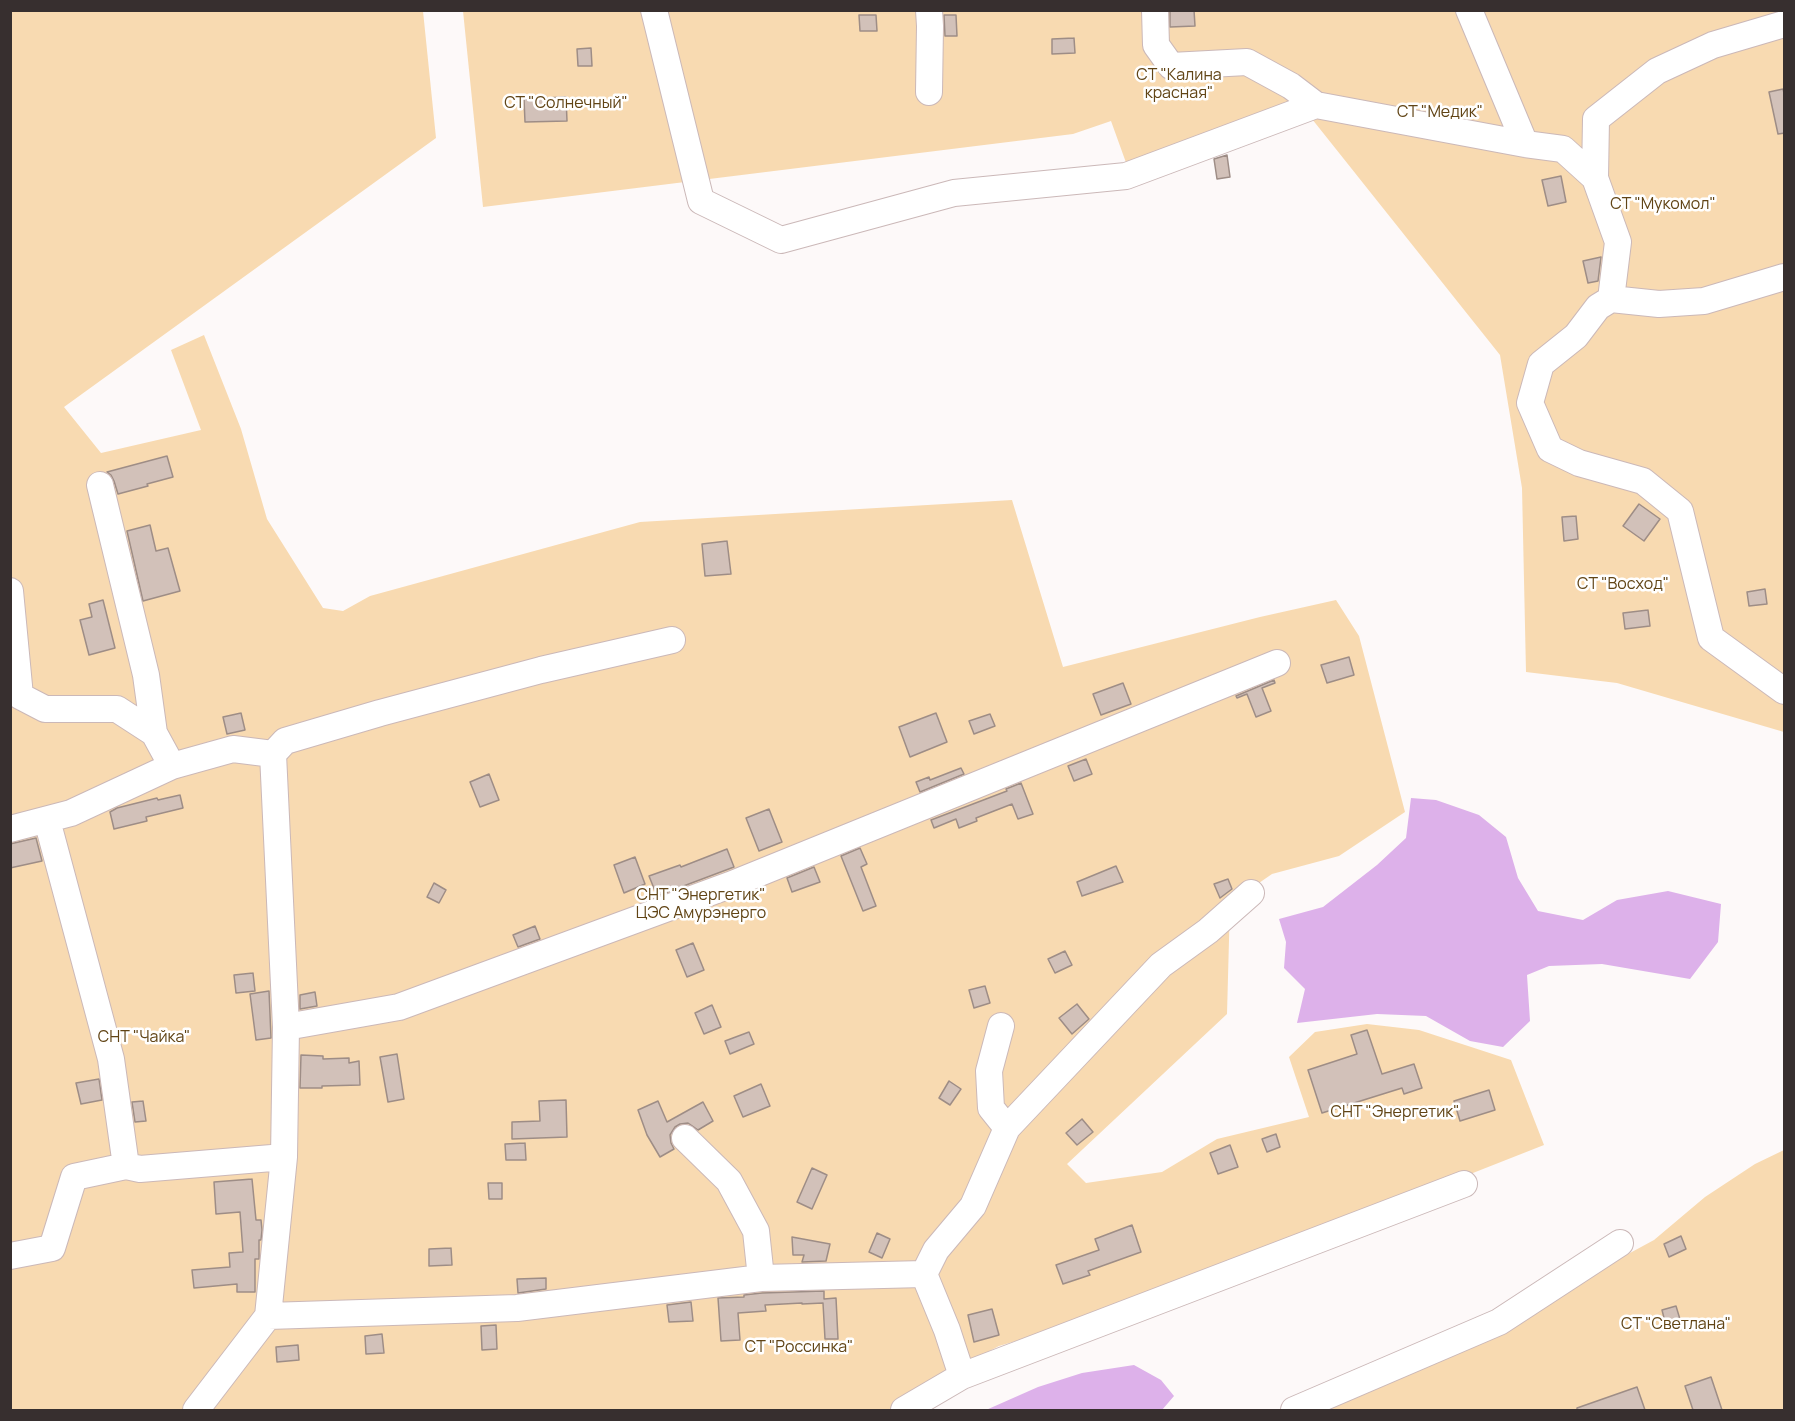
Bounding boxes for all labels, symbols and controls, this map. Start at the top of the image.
park label: СТ "Калина красная" [1136,66,1222,104]
park label: СТ "Солнечный" [504,94,628,114]
park label: СТ "Медик" [1397,103,1483,123]
park label: СТ "Мукомол" [1610,195,1716,215]
park label: СТ "Восход" [1577,575,1669,595]
park label: СНТ "Энергетик" ЦЭС Амурэнерго [636,886,766,924]
park label: СНТ "Чайка" [98,1028,190,1048]
park label: СНТ "Энергетик" [1330,1103,1460,1123]
park label: СТ "Светлана" [1621,1315,1731,1335]
park label: СТ "Россинка" [745,1338,853,1358]

